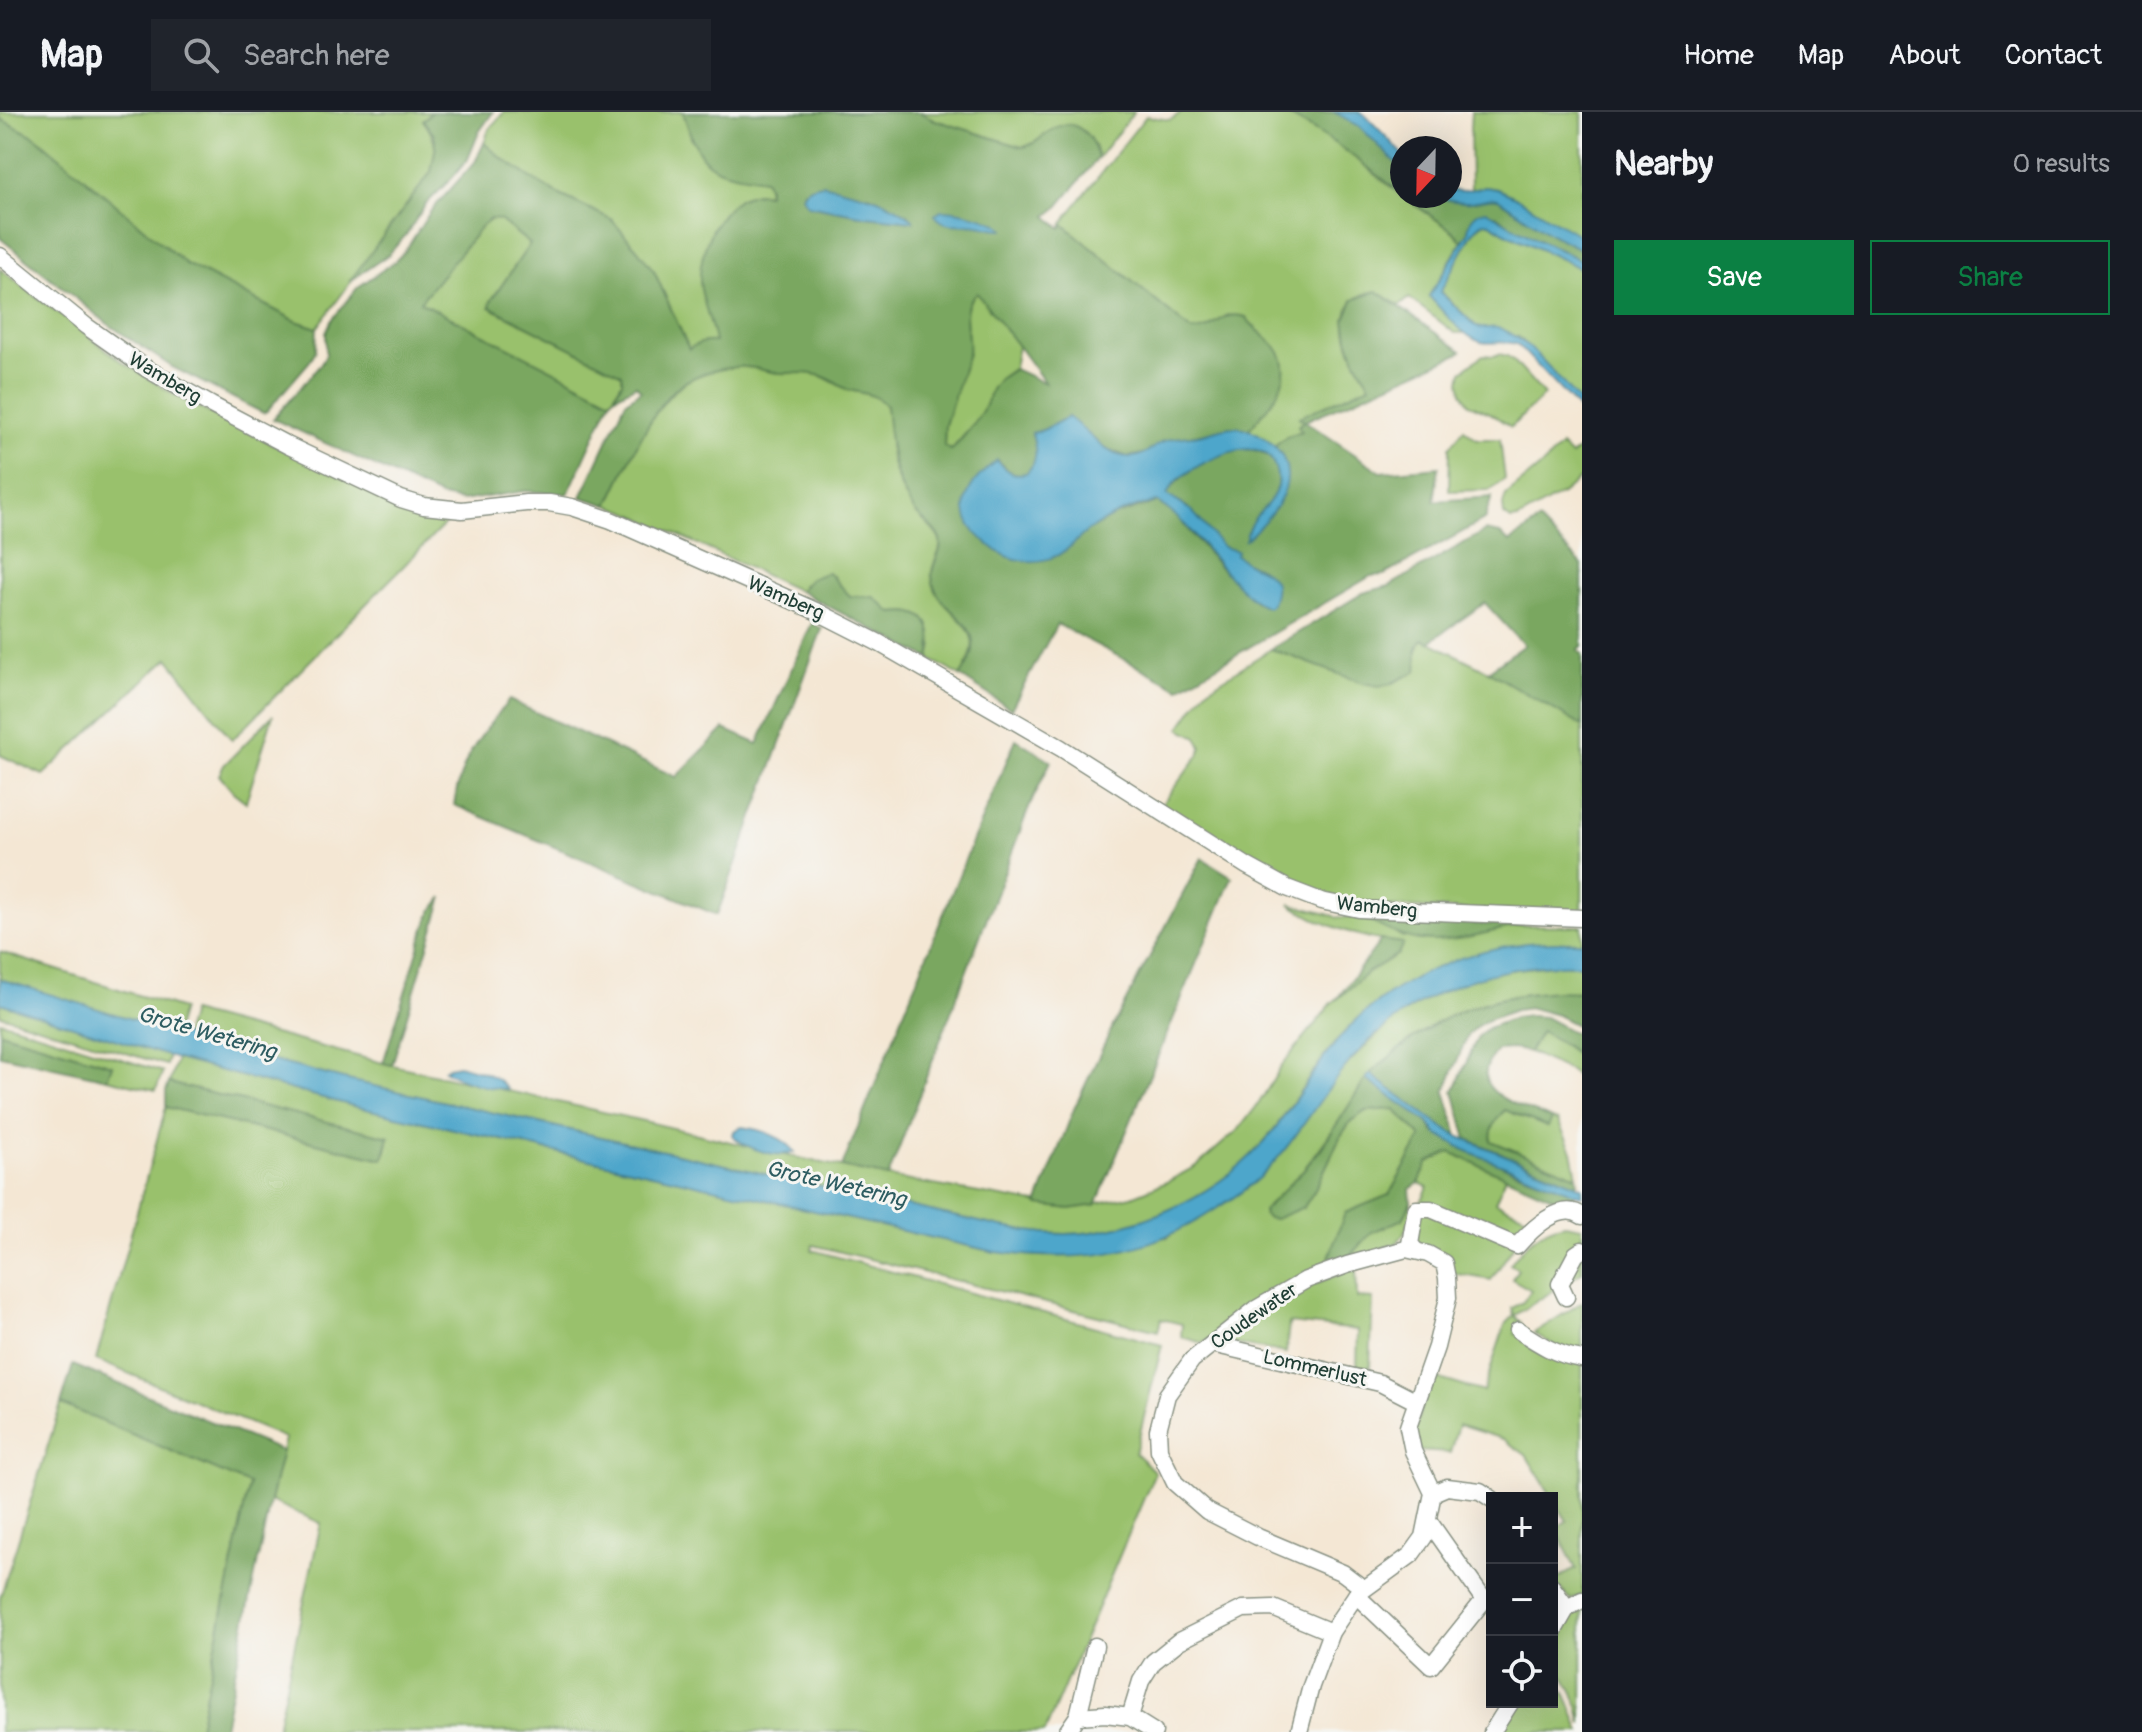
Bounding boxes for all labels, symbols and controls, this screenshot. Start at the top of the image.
search box [151,19,711,91]
text: Map [40,31,103,79]
icon: search [179,33,223,77]
text: Search here [243,37,390,74]
text: Home [1683,38,1754,73]
text: Map [1798,38,1844,73]
text: About [1888,38,1961,73]
text: Contact [2005,38,2102,73]
north arrow [1390,136,1462,208]
text: Nearby [1614,143,1713,186]
text: 0 results [2013,148,2110,180]
button: Save [1614,240,1854,315]
button: Share [1870,240,2110,315]
street label: Wamberg [124,346,206,410]
street label: Wamberg [744,570,828,626]
street label: Wamberg [1335,890,1419,924]
water label: Grote Wetering [135,1000,281,1067]
water label: Grote Wetering [763,1154,911,1214]
street label: Coudewater [1206,1277,1302,1355]
street label: Lommerlust [1261,1344,1370,1392]
map controls [1486,1492,1558,1708]
button: + [1486,1492,1558,1564]
button: − [1486,1564,1558,1636]
button: locate [1486,1636,1558,1708]

